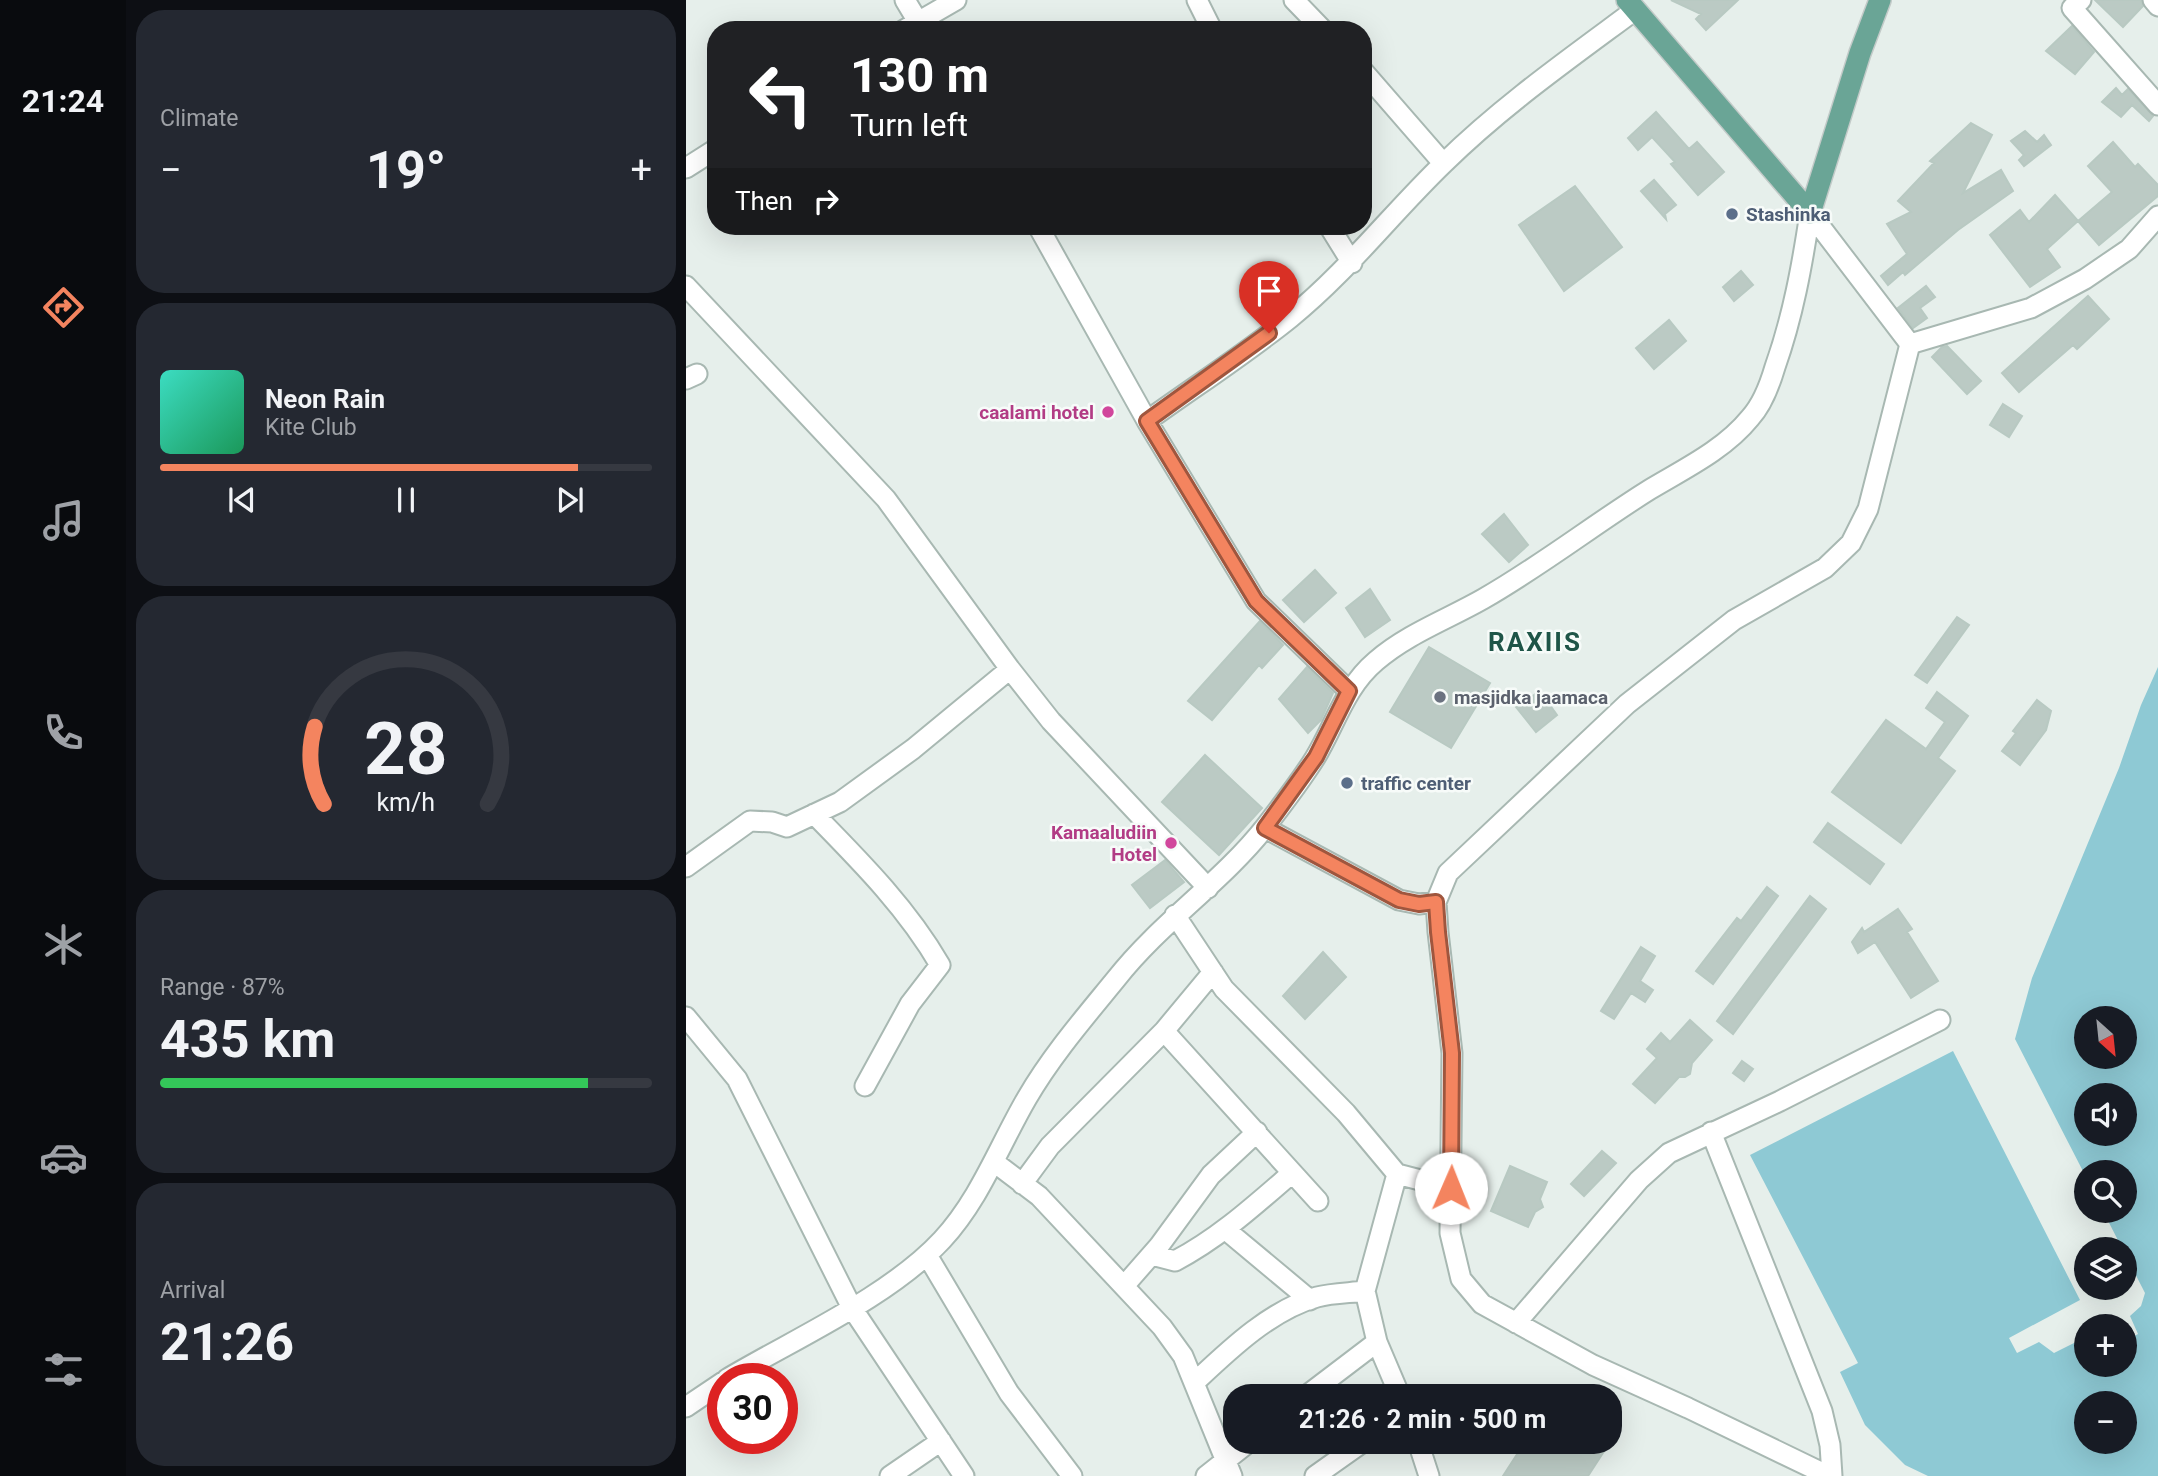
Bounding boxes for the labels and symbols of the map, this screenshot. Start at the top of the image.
place label: Stashinka [1746,203,1831,226]
marker: Stashinka [1724,206,1740,222]
pin [1239,261,1299,333]
place label: caalami hotel [979,401,1094,424]
marker: caalami hotel [1100,404,1116,420]
district label: RAXIIS [1488,627,1582,657]
place label: masjidka jaamaca [1454,686,1608,709]
marker: masjidka jaamaca [1432,689,1448,705]
place label: traffic center [1361,772,1471,795]
marker: traffic center [1339,775,1355,791]
place label: Kamaaludiin Hotel [1051,821,1157,866]
marker: Kamaaludiin Hotel [1163,835,1179,851]
north arrow [2074,1006,2137,1069]
position arrow [1414,1151,1488,1225]
speed limit sign: 30 [707,1363,798,1454]

